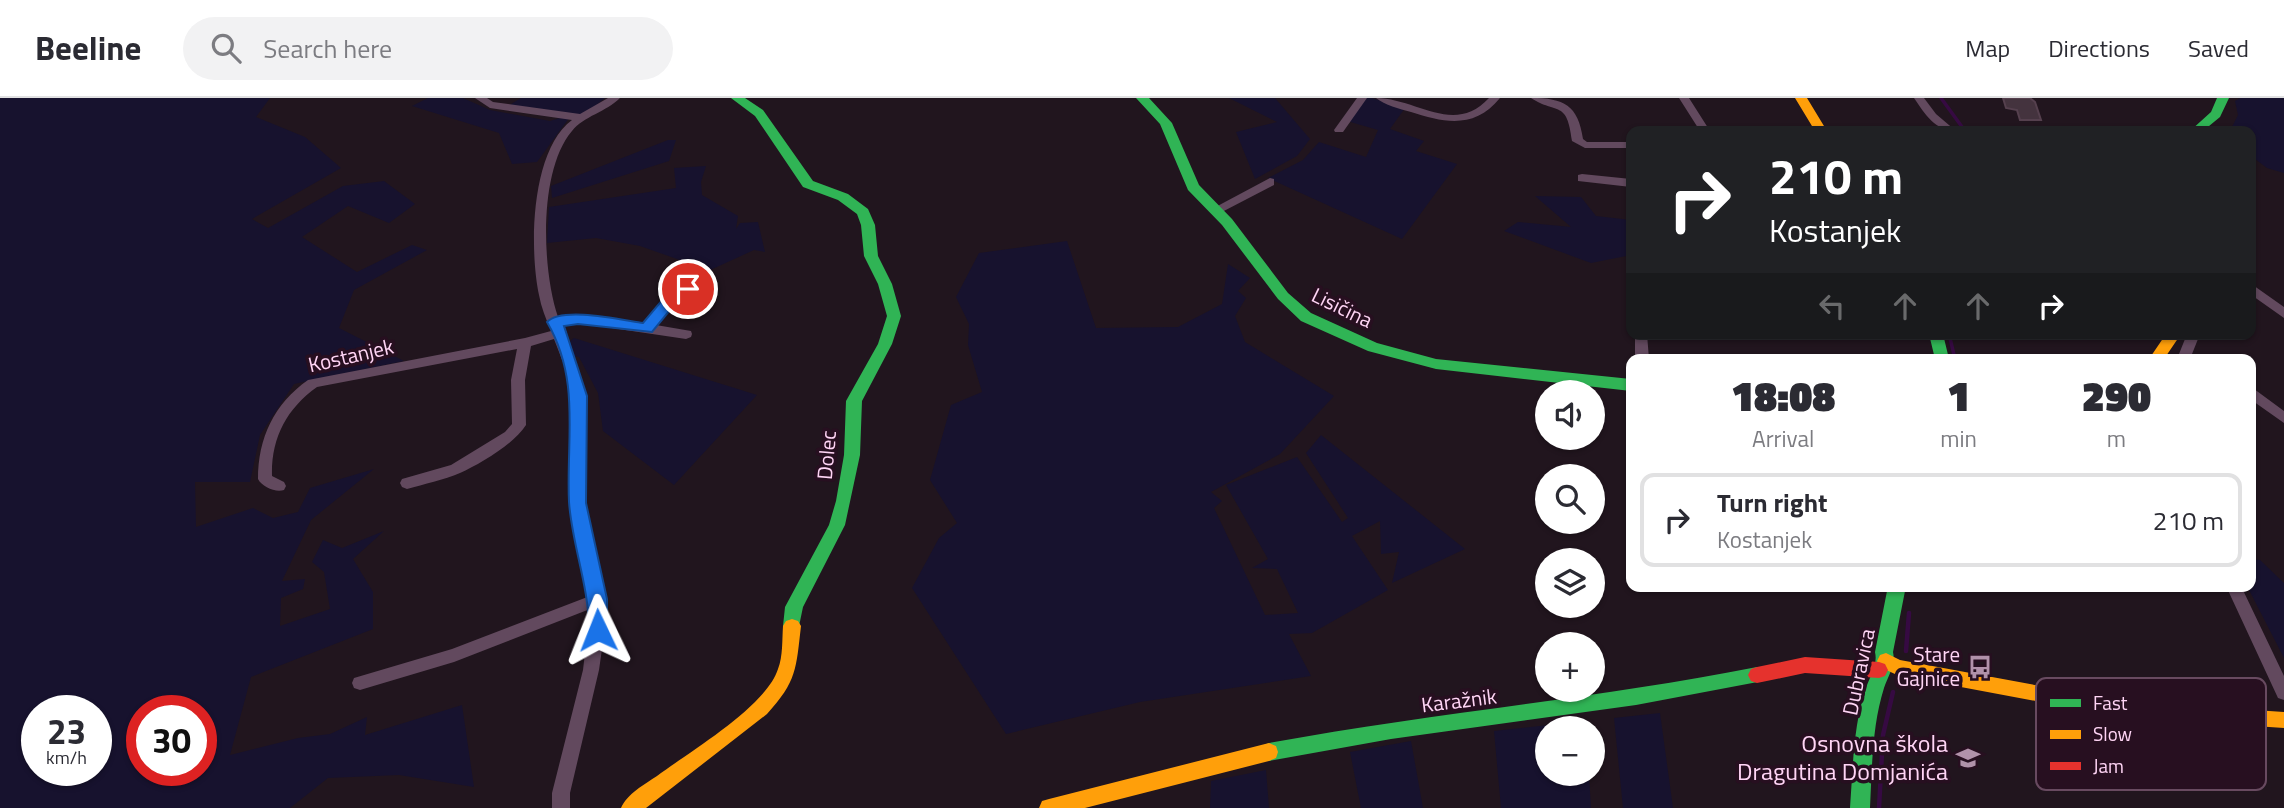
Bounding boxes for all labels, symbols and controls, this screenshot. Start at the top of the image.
search box [183,17,673,80]
text: Beeline [35,23,141,73]
icon: search [207,29,245,67]
text: Search here [263,29,392,68]
text: Map [1965,30,2010,66]
text: Directions [2048,30,2150,66]
text: Saved [2188,30,2249,66]
text: 210 m [1769,138,1903,213]
icon: right [1654,154,1745,245]
text: Kostanjek [1769,206,1901,254]
pin [658,259,718,319]
icon: arrive [669,270,707,308]
street label: Lisičina [1306,279,1379,336]
icon: left [1813,287,1851,325]
icon: ahead [1886,287,1924,325]
icon: ahead [1959,287,1997,325]
icon: right [2032,287,2070,325]
street label: Kostanjek [305,330,397,380]
text: 18:08 [1731,363,1835,427]
text: 1 [1947,363,1970,427]
text: 290 [2082,363,2151,427]
map controls [1535,380,1605,786]
button: sound [1535,380,1605,450]
text: Arrival [1752,421,1814,456]
text: min [1940,421,1977,456]
text: m [2107,421,2126,456]
street label: Dolec [808,429,844,481]
button: search [1535,464,1605,534]
text: Turn right [1717,483,1828,522]
icon: right [1658,501,1696,539]
text: 210 m [2153,501,2224,540]
text: Kostanjek [1717,522,1812,557]
button: layers [1535,548,1605,618]
position arrow [561,593,635,667]
street label: Dubravica [1833,625,1883,718]
button: + [1535,632,1605,702]
place label: Stare Gajnice [1896,638,1960,694]
bus stop icon: Stare Gajnice [1966,653,1994,681]
legend [2036,678,2266,790]
street label: Karažnik [1419,680,1498,721]
text: Fast [2093,688,2128,717]
speed limit sign: 30 [126,695,217,786]
text: 23 [47,704,86,758]
button: − [1535,716,1605,786]
text: Slow [2093,719,2132,748]
place label: Osnovna škola Dragutina Domjanića [1737,725,1948,789]
text: km/h [46,744,87,771]
school or university icon: Osnovna škola Dragutina Domjanića [1954,744,1982,772]
text: Jam [2093,751,2124,780]

